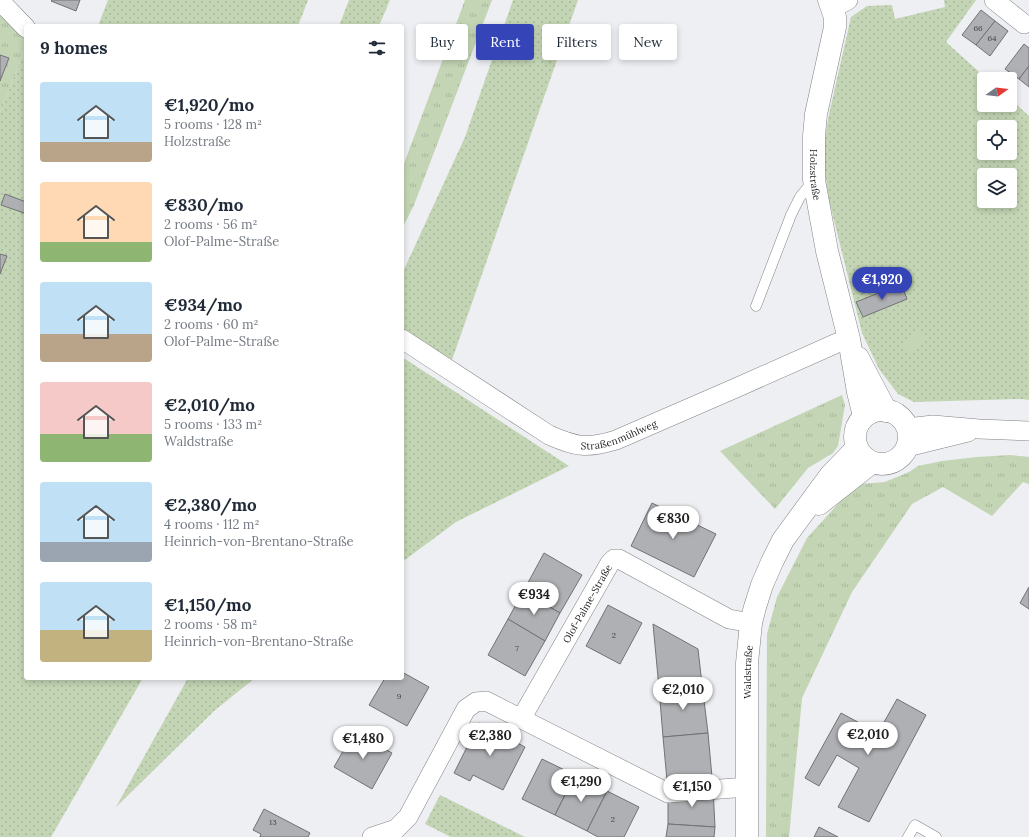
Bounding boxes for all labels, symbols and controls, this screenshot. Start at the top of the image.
house number: 66 [973,23,983,33]
chip: Buy [416,24,468,60]
chip: Rent [476,24,534,60]
chip: Filters [542,24,611,60]
chip: New [619,24,677,60]
house number: 64 [988,33,997,43]
text: 9 homes [40,37,107,59]
icon: filters [366,37,388,59]
north arrow [977,72,1017,112]
map controls [977,72,1017,208]
text: €1,920/mo [164,94,254,116]
icon: home [72,98,120,146]
text: 5 rooms · 128 m² [164,116,262,133]
button: locate [977,120,1017,160]
text: Holzstraße [164,133,231,150]
street label: Holzstraße [807,149,824,202]
button: layers [977,168,1017,208]
text: €830/mo [164,194,243,216]
icon: home [72,198,120,246]
text: 2 rooms · 56 m² [164,216,258,233]
text: Olof-Palme-Straße [164,233,279,250]
pin: €1,920 [849,267,915,301]
text: €1,920 [861,271,903,288]
text: €934/mo [164,294,242,316]
icon: home [72,298,120,346]
text: 2 rooms · 60 m² [164,316,259,333]
text: Olof-Palme-Straße [164,333,279,350]
text: €2,010/mo [164,394,255,416]
icon: home [72,398,120,446]
text: 5 rooms · 133 m² [164,416,262,433]
street label: Straßenmühlweg [580,416,659,452]
text: Waldstraße [164,433,234,450]
text: €2,380/mo [164,494,257,516]
icon: home [72,498,120,546]
pin: €830 [649,506,697,540]
text: €830 [656,510,690,527]
text: 4 rooms · 112 m² [164,516,259,533]
text: Heinrich-von-Brentano-Straße [164,533,354,550]
street label: Olof-Palme-Straße [559,561,615,645]
pin: €934 [510,582,558,616]
text: €934 [518,586,550,603]
text: €1,150/mo [164,594,251,616]
icon: home [72,598,120,646]
text: 2 rooms · 58 m² [164,616,257,633]
house number: 2 [612,630,616,640]
text: Heinrich-von-Brentano-Straße [164,633,354,650]
house number: 7 [515,643,519,653]
street label: Waldstraße [741,644,755,699]
pin: €2,010 [650,677,716,711]
text: €2,010 [662,681,704,698]
house number: 9 [397,691,402,701]
pin: €2,010 [835,722,901,756]
pin: €2,380 [457,723,523,757]
pin: €1,480 [330,726,396,760]
text: €2,010 [847,726,889,743]
text: €2,380 [468,727,512,744]
text: €1,480 [342,730,384,747]
pin: €1,290 [548,769,614,803]
text: €1,290 [560,773,602,790]
pin: €1,150 [659,774,725,808]
text: €1,150 [672,778,712,795]
house number: 2 [611,814,615,824]
house number: 13 [269,817,277,827]

